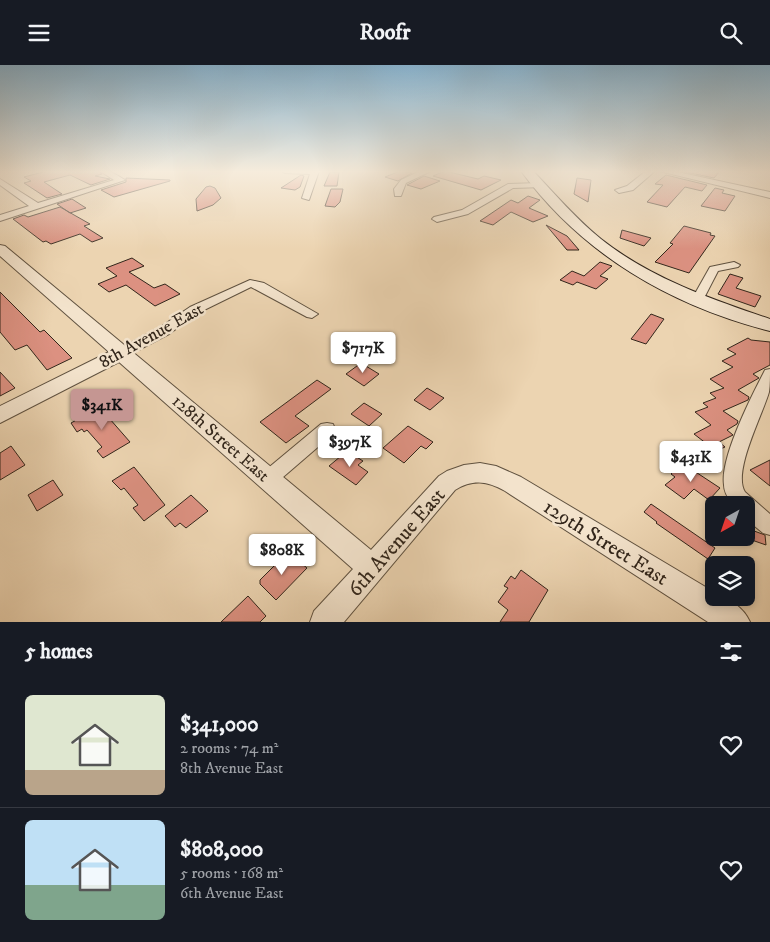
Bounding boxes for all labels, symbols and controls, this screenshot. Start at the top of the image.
icon: menu [25,19,53,47]
text: Roofr [359,19,411,46]
icon: search [717,19,745,47]
street label: 8th Avenue East [95,298,208,374]
pin: $717K [328,331,398,374]
text: $717K [342,338,384,358]
pin: $341K [67,389,137,431]
street label: 128th Street East [167,390,274,487]
text: $341K [81,395,123,415]
pin: $397K [315,425,385,468]
text: $397K [329,432,371,452]
pin: $431K [656,441,726,483]
text: $431K [670,447,712,467]
street label: 6th Avenue East [342,483,451,602]
street label: 129th Street East [538,494,673,592]
north arrow [705,496,755,546]
map controls [705,496,755,606]
pin: $808K [247,533,317,576]
text: $808K [260,540,304,560]
button: layers [705,556,755,606]
icon: filters [717,638,745,666]
text: 5 homes [25,639,93,665]
text: $341,000 [180,712,259,738]
icon: home [65,715,125,775]
icon: heart [717,731,745,759]
text: 2 rooms · 74 m² [180,738,278,758]
text: 8th Avenue East [180,758,283,778]
text: $808,000 [180,837,263,863]
icon: home [65,840,125,900]
icon: heart [717,856,745,884]
text: 5 rooms · 168 m² [180,863,283,883]
text: 6th Avenue East [180,883,283,903]

